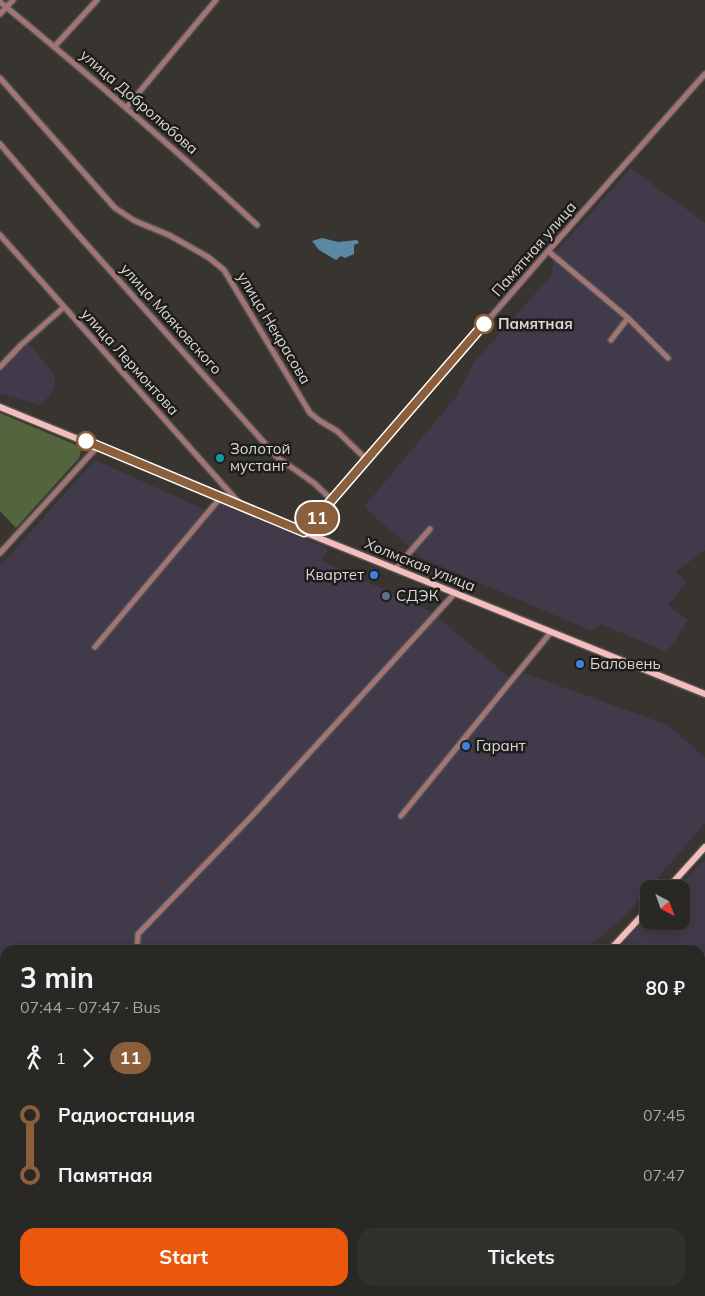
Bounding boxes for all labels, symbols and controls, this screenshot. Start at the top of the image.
street label: улица Добролюбова [76,45,202,158]
street label: Памятная улица [487,197,580,300]
street label: улица Маяковского [117,259,226,378]
street label: улица Некрасова [233,268,315,387]
street label: улица Лермонтова [77,304,183,419]
marker: Памятная [474,314,494,334]
place label: Памятная [498,314,573,333]
unlabelled marker [76,431,96,451]
place label: Золотой мустанг [230,439,290,475]
marker: Золотой мустанг [214,452,226,464]
line badge: 11 [294,502,340,534]
text: 11 [306,506,328,529]
street label: Холмская улица [362,534,478,595]
place label: Квартет [306,565,364,584]
marker: Квартет [368,569,380,581]
place label: СДЭК [396,586,439,605]
marker: СДЭК [380,590,392,602]
place label: Баловень [590,654,661,673]
marker: Баловень [574,658,586,670]
place label: Гарант [476,736,526,755]
marker: Гарант [460,740,472,752]
north arrow [640,880,690,930]
map controls [640,880,690,930]
text: 3 min [20,960,94,995]
text: 80 ₽ [646,976,685,1000]
text: 07:44 – 07:47 · Bus [20,997,161,1017]
icon: walk [20,1044,48,1072]
icon: forward [74,1044,102,1072]
text: 11 [120,1046,141,1069]
text: 1 [56,1048,66,1068]
text: Радиостанция [58,1103,195,1127]
text: 07:45 [643,1105,685,1125]
text: Памятная [58,1163,153,1187]
text: 07:47 [643,1165,685,1185]
button: Start [20,1228,348,1286]
button: Tickets [358,1228,685,1286]

